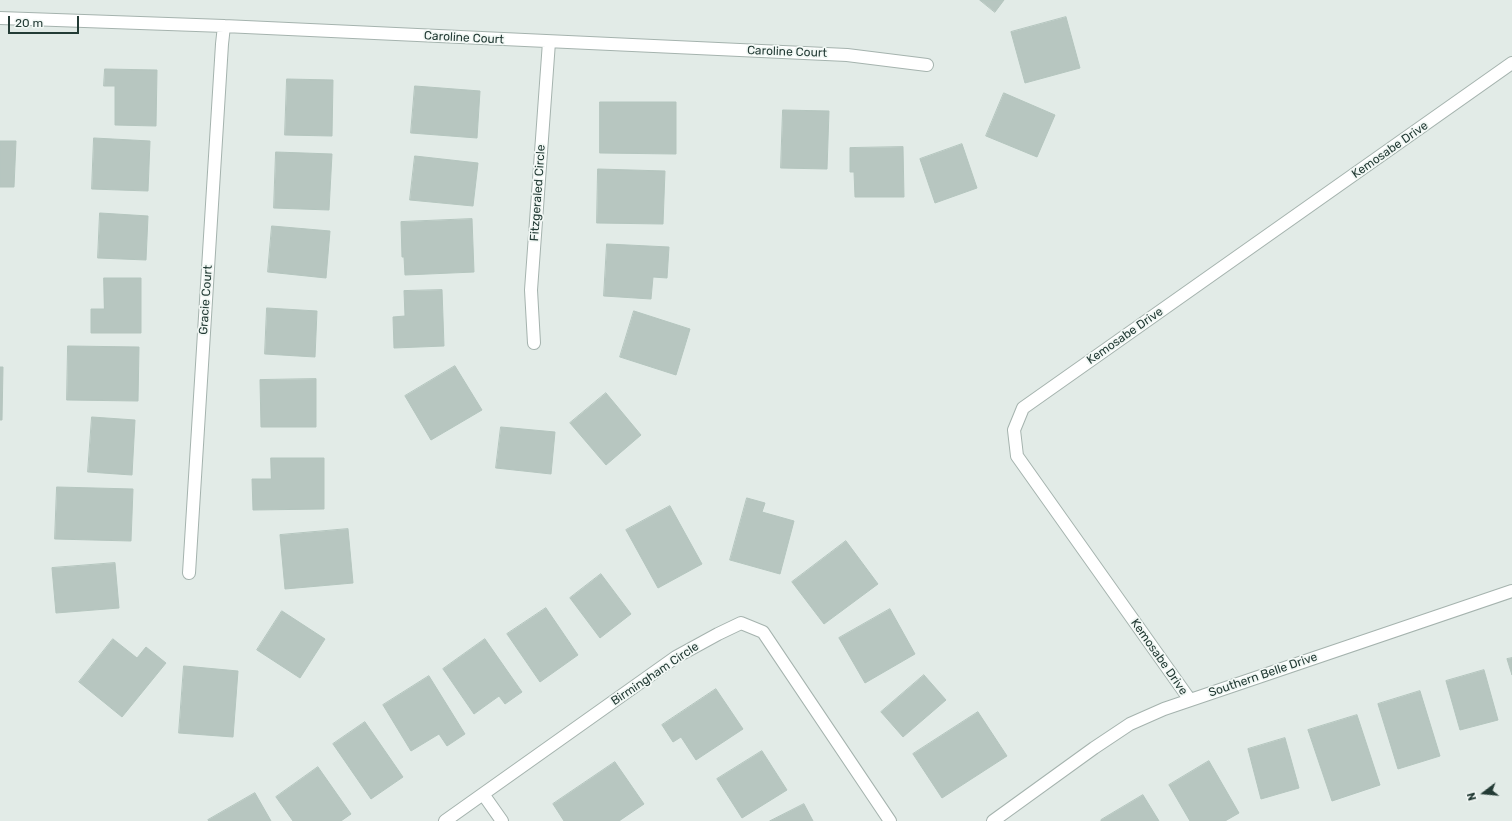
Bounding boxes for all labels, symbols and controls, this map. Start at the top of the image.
scale bar [10,8,81,34]
text: 20 m [15,16,43,30]
street label: Caroline Court [424,29,504,47]
street label: Caroline Court [747,43,827,61]
street label: Kemosabe Drive [1349,118,1431,182]
street label: Fitzgeraled Circle [527,144,549,242]
street label: Gracie Court [196,265,216,335]
street label: Kemosabe Drive [1084,304,1166,368]
street label: Kemosabe Drive [1127,616,1191,698]
street label: Birmingham Circle [608,639,702,709]
street label: Southern Belle Drive [1207,650,1319,700]
north arrow [1464,773,1504,813]
text: N [1465,791,1479,802]

